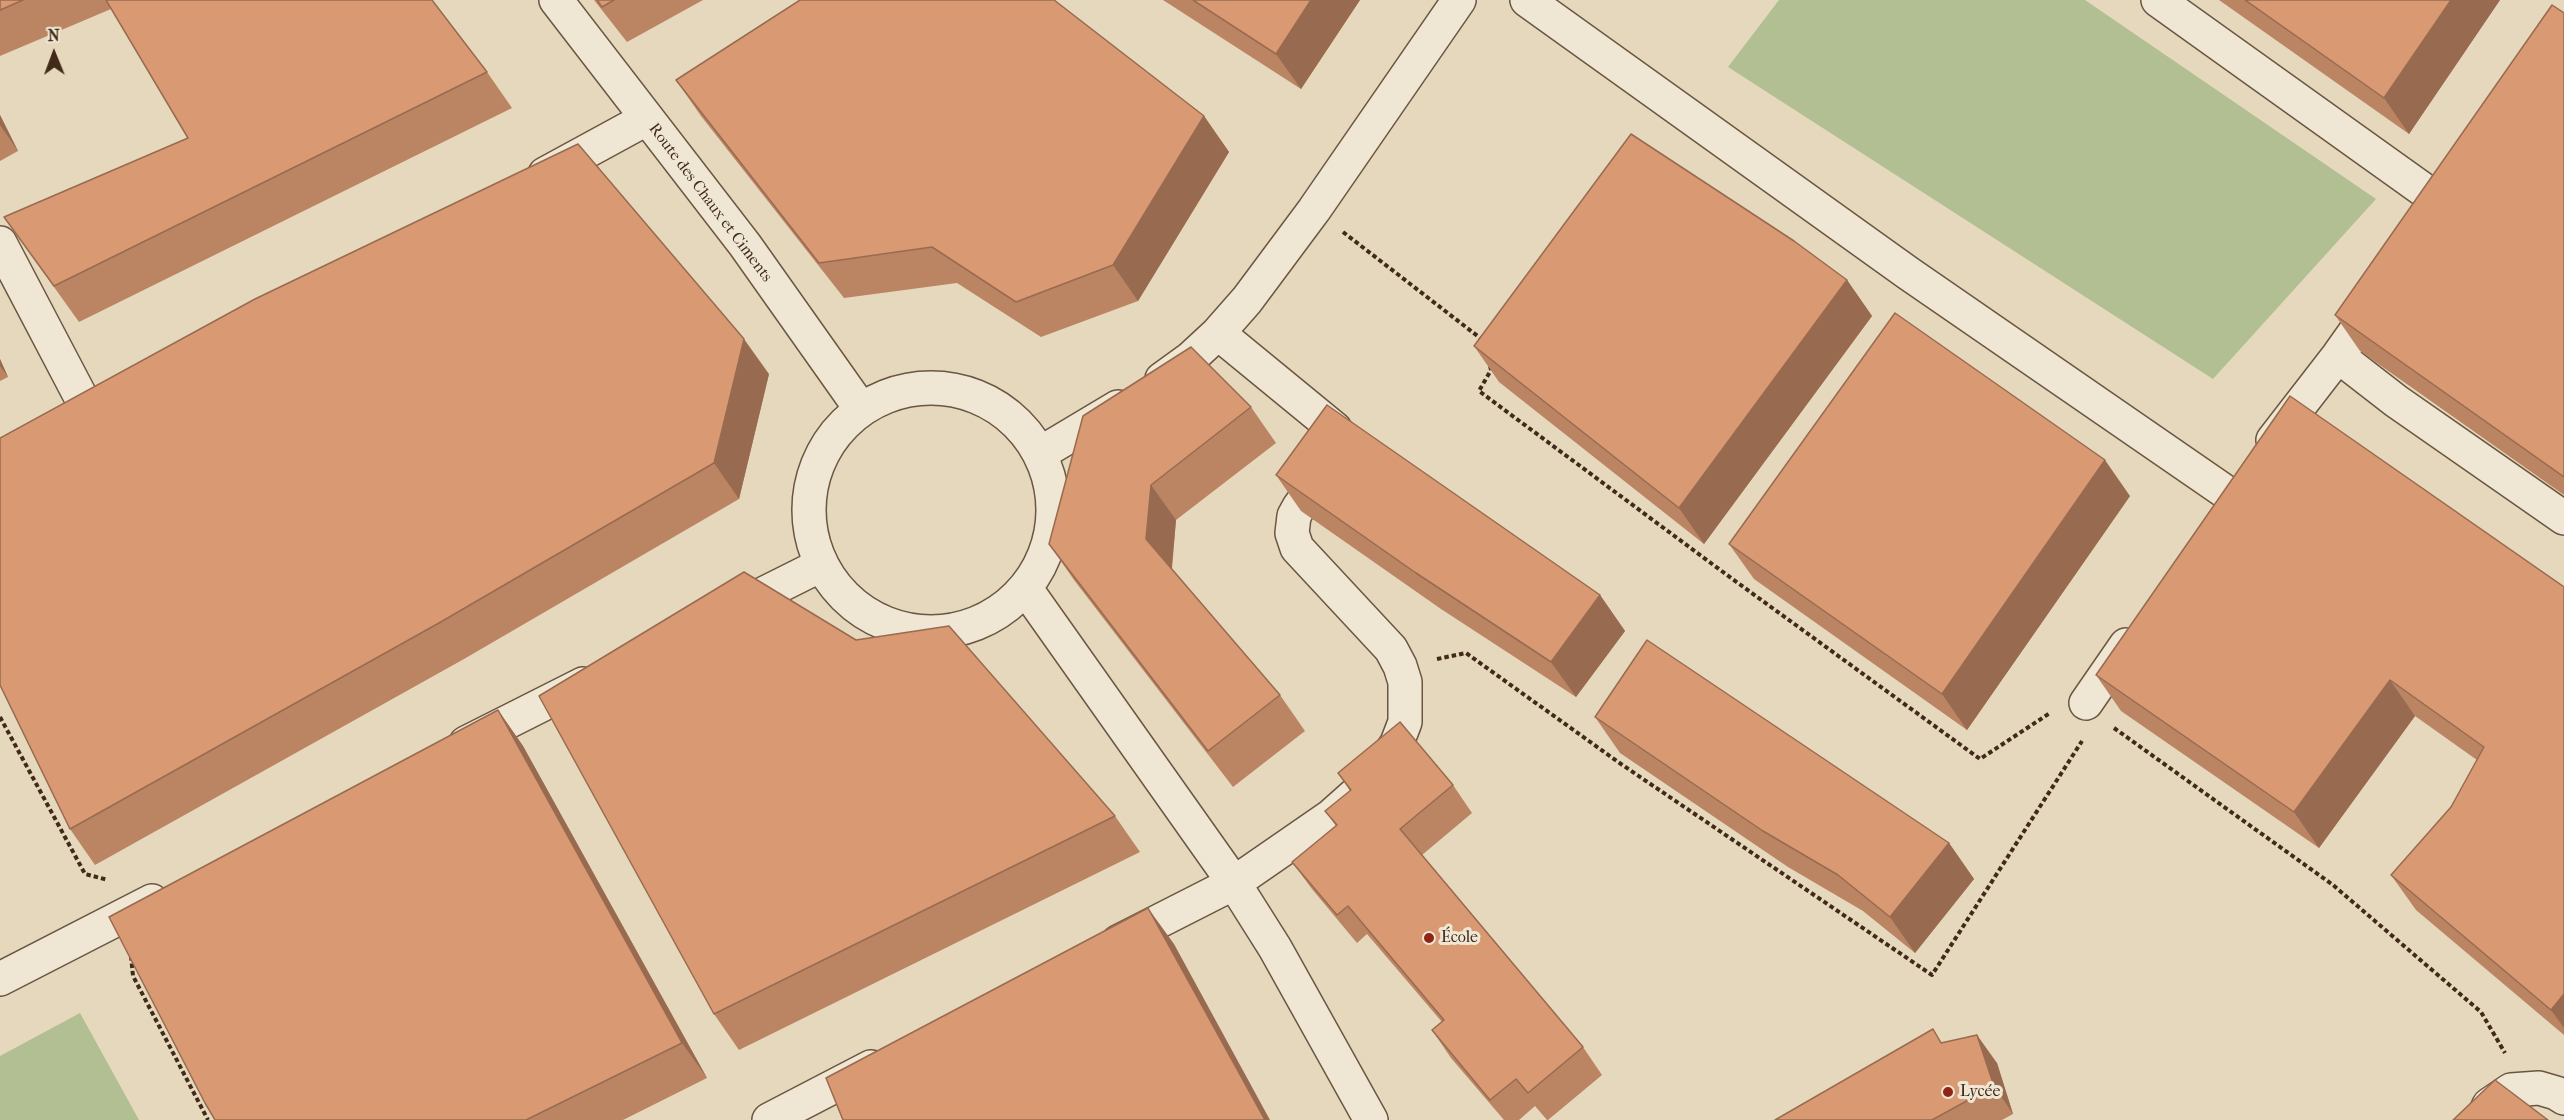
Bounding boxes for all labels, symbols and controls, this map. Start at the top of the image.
north arrow [24,24,84,84]
text: N [47,26,60,45]
street label: Route des Chaux et Ciments [644,120,776,286]
place label: École [1441,928,1478,948]
marker: École [1422,931,1436,945]
place label: Lycée [1960,1082,2000,1102]
marker: Lycée [1941,1085,1955,1099]

